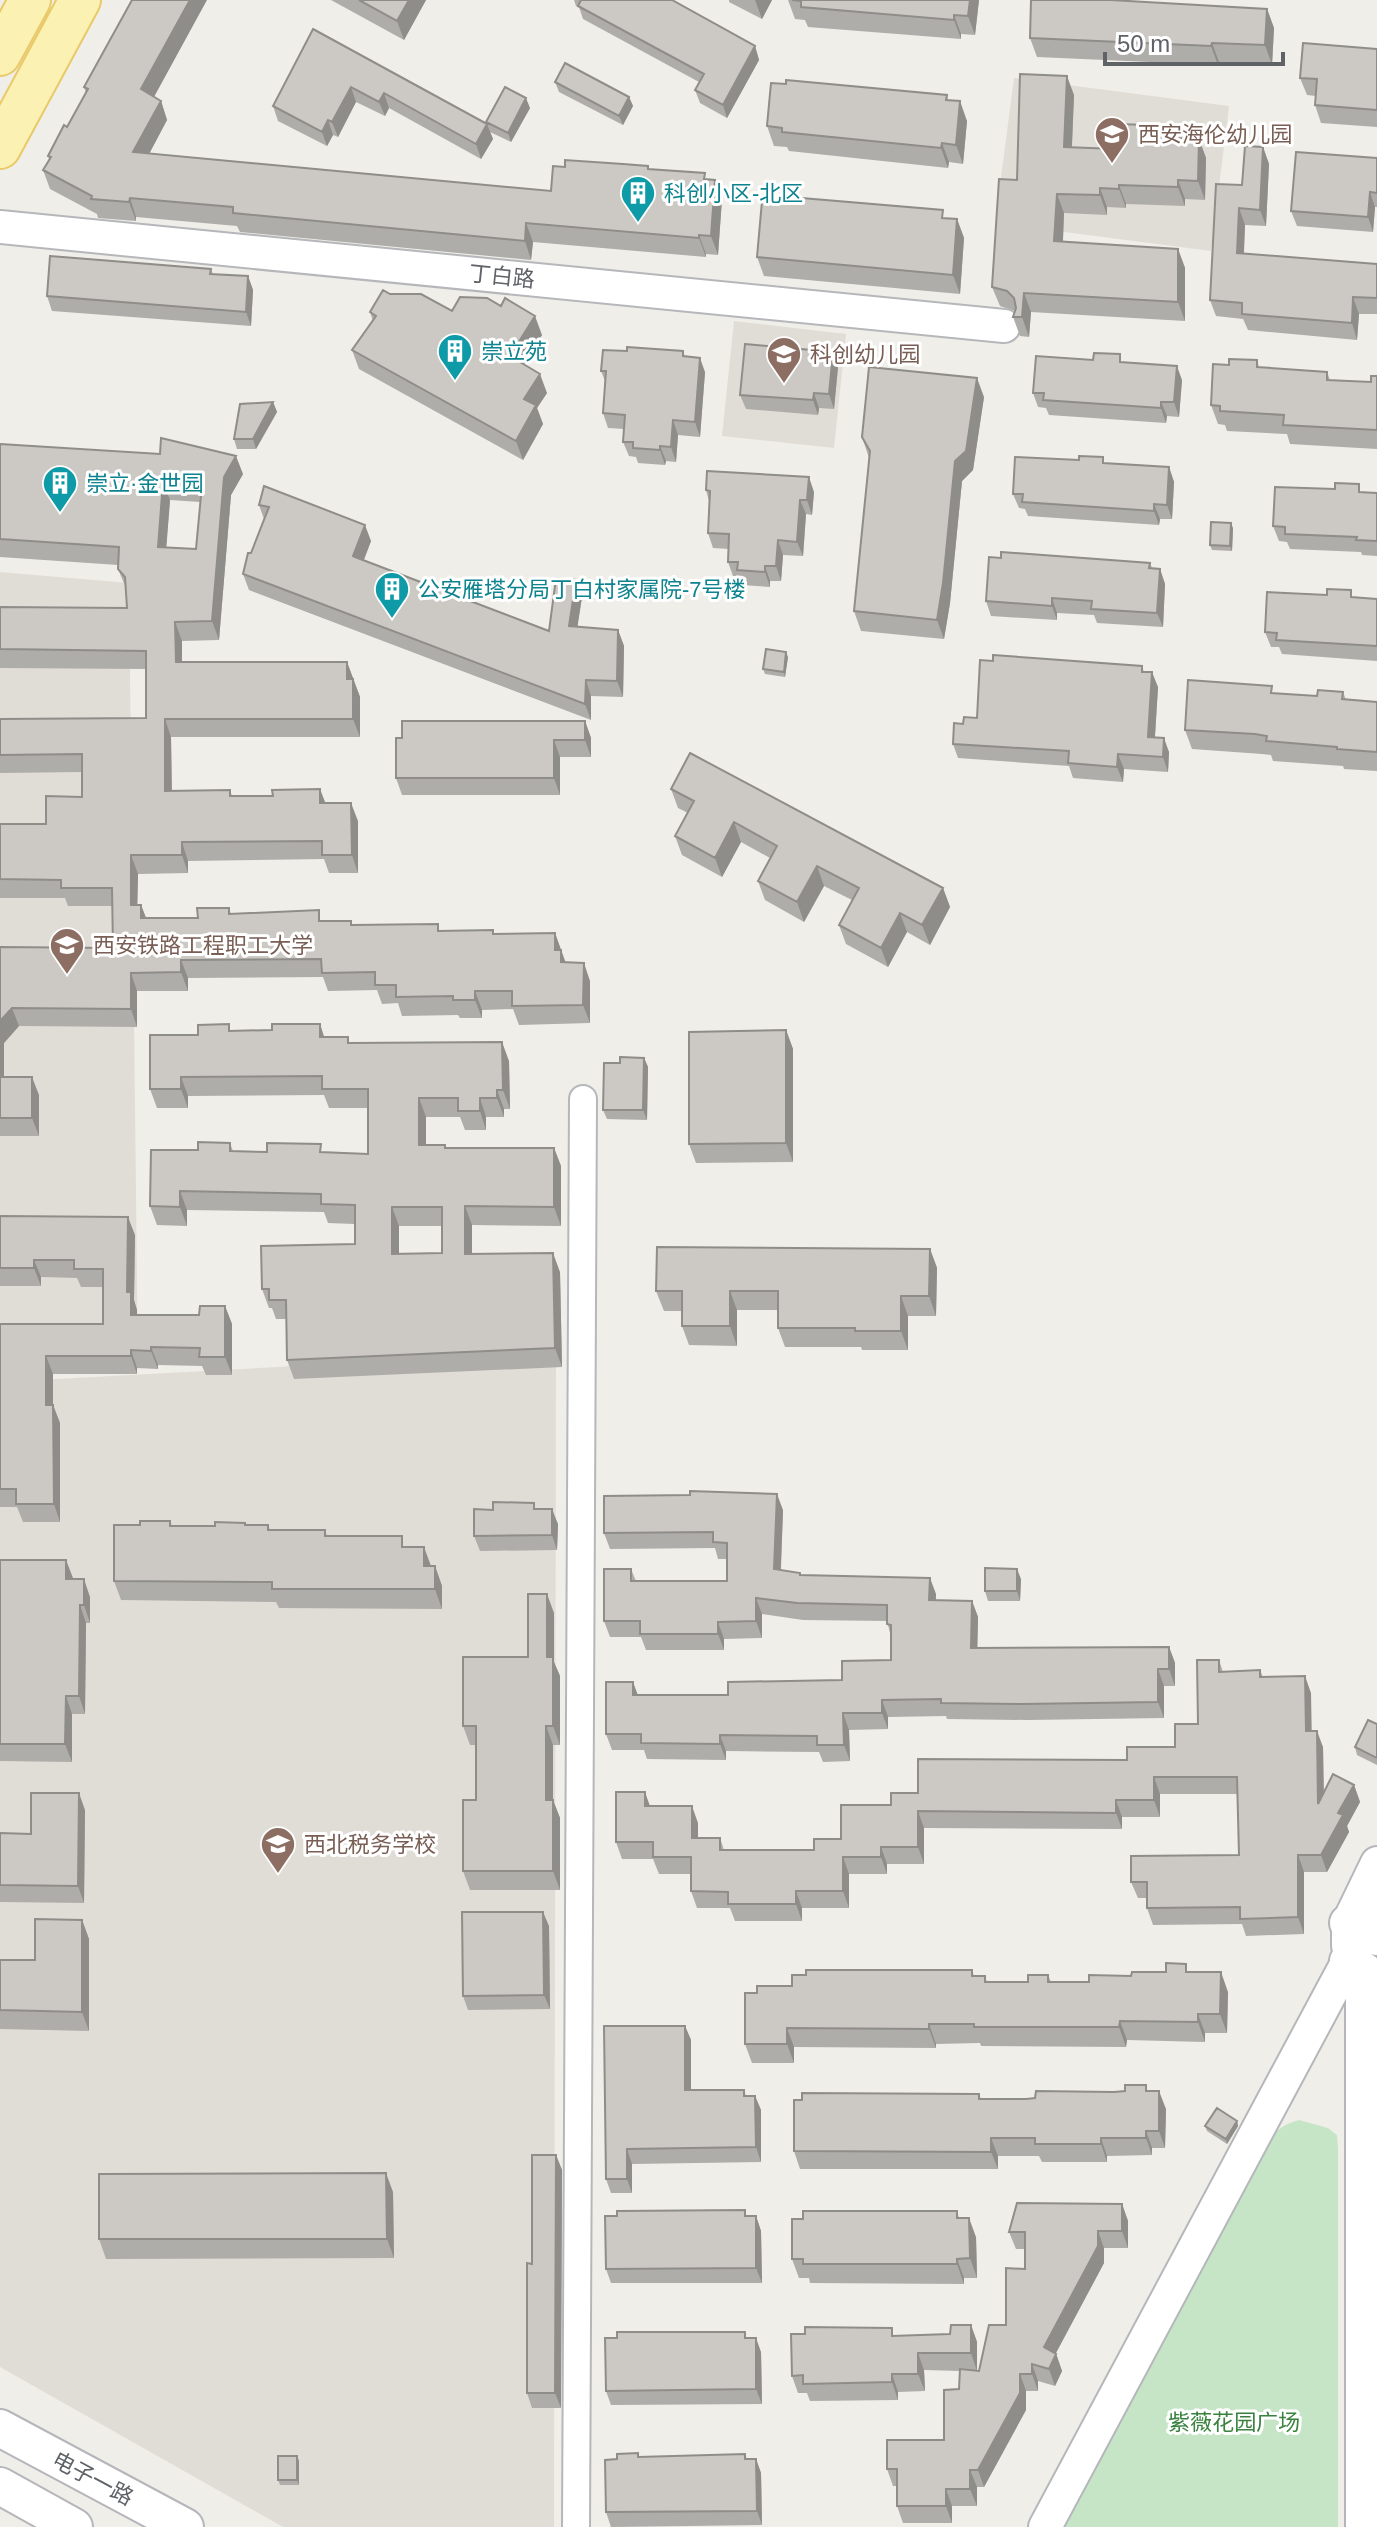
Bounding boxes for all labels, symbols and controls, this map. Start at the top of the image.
scale bar [1105,16,1283,66]
text: 50 m [1117,30,1170,57]
school or university icon: 西安海伦幼儿园 [1093,115,1131,165]
place label: 西安海伦幼儿园 [1138,122,1292,147]
building icon: 科创小区-北区 [619,174,657,224]
place label: 科创小区-北区 [664,181,803,206]
street label: 丁白路 [468,261,536,292]
building icon: 崇立苑 [436,332,474,382]
school or university icon: 科创幼儿园 [765,335,803,385]
place label: 崇立苑 [481,339,547,364]
place label: 科创幼儿园 [810,342,920,367]
building icon: 崇立·金世园 [41,464,79,514]
place label: 崇立·金世园 [86,471,203,496]
building icon: 公安雁塔分局丁白村家属院-7号楼 [373,570,411,620]
place label: 公安雁塔分局丁白村家属院-7号楼 [418,577,746,602]
school or university icon: 西安铁路工程职工大学 [48,926,86,976]
place label: 西安铁路工程职工大学 [93,933,313,958]
school or university icon: 西北税务学校 [259,1825,297,1875]
place label: 西北税务学校 [304,1832,436,1857]
park label: 紫薇花园广场 [1168,2410,1300,2435]
street label: 电子一路 [48,2447,137,2510]

